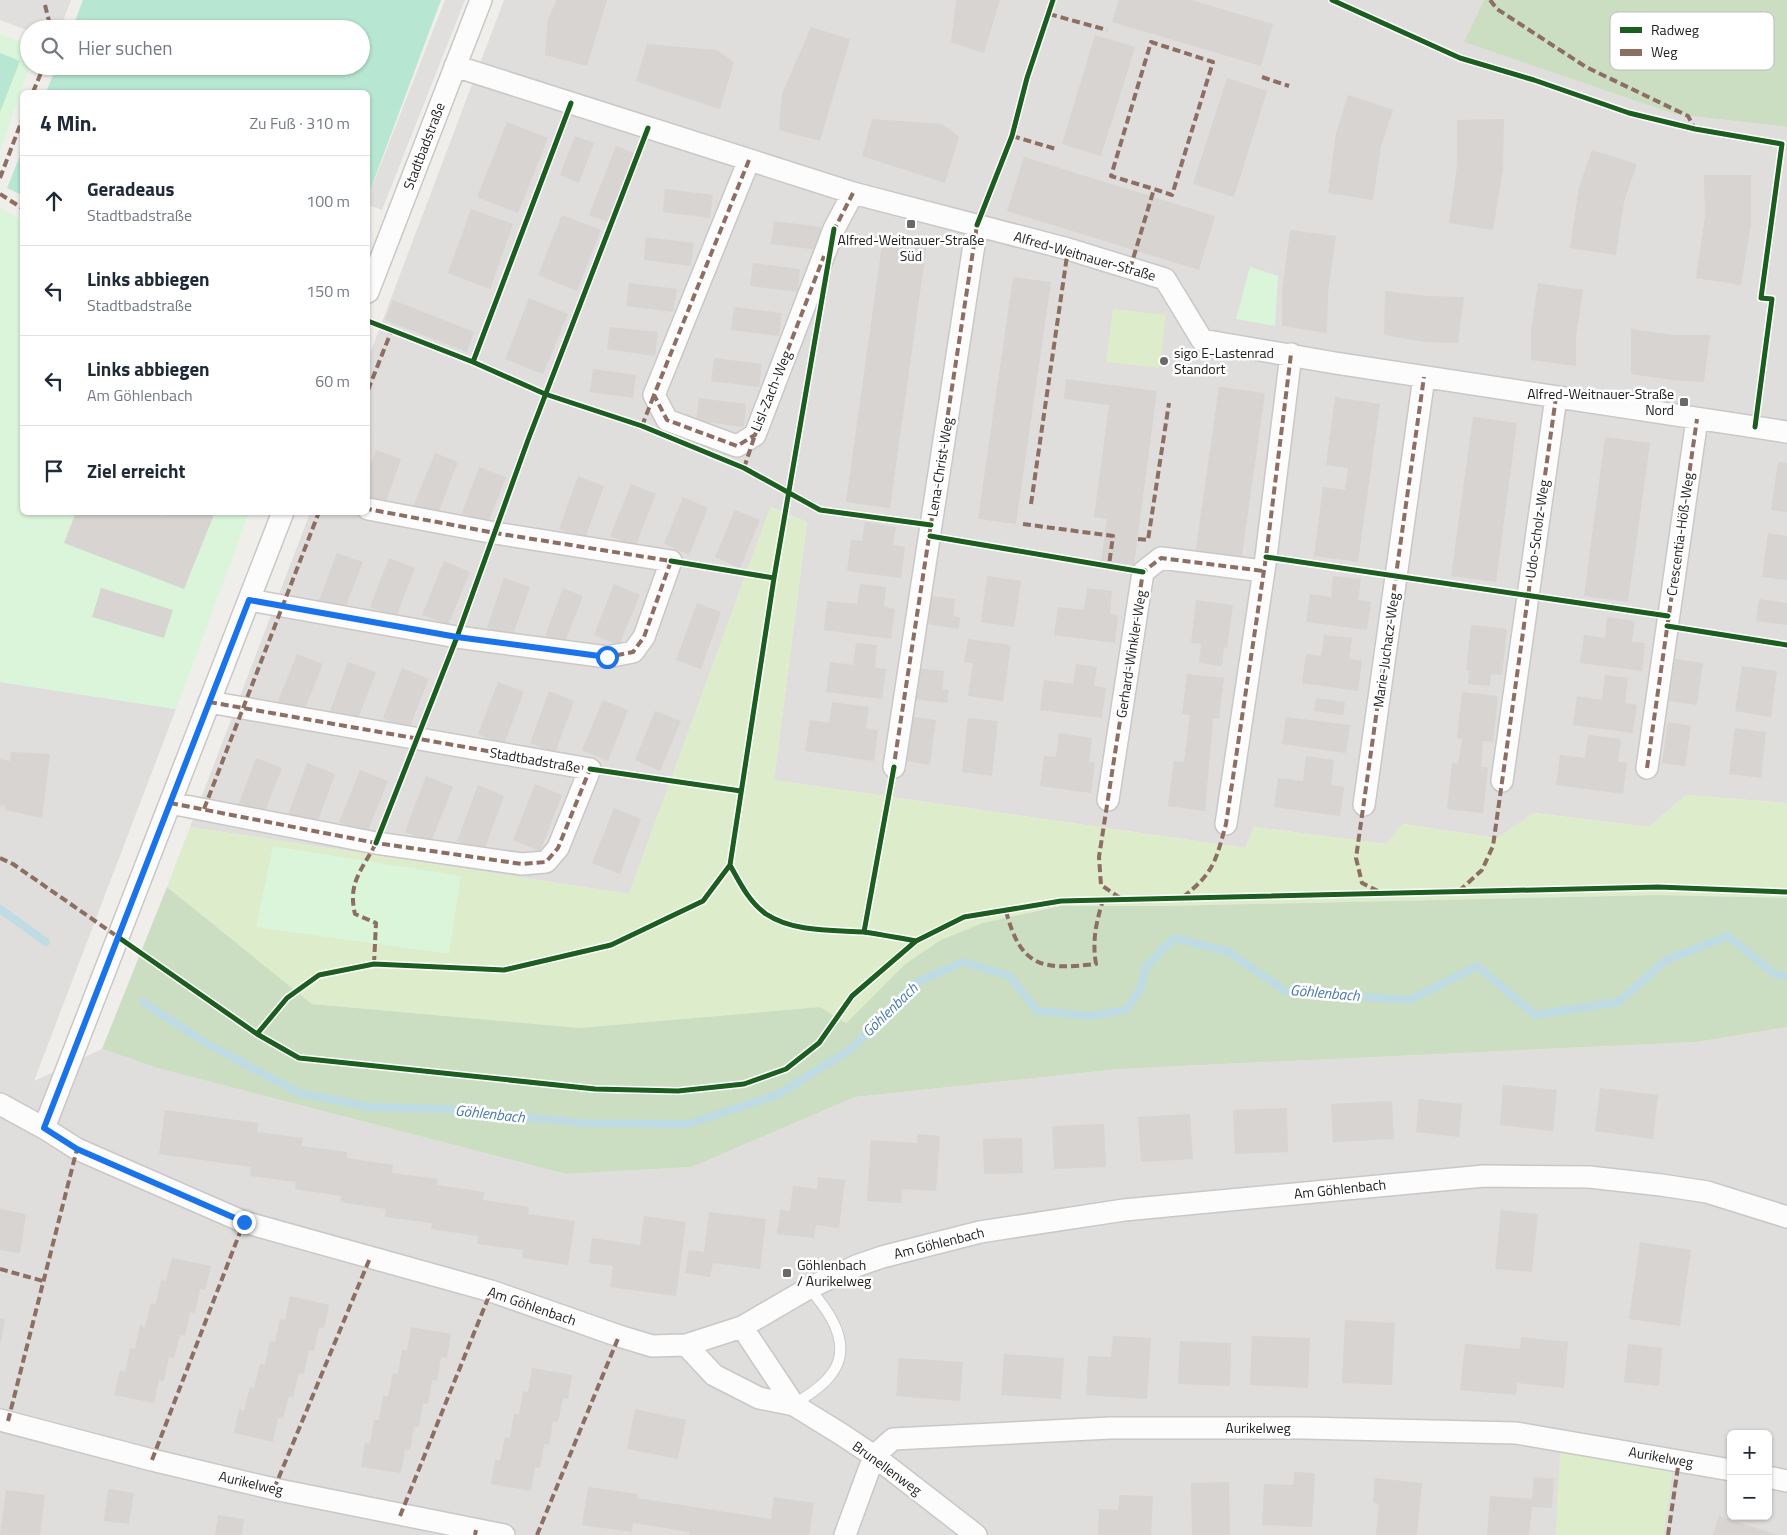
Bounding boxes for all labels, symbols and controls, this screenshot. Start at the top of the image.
legend [1610,12,1774,70]
text: Radweg [1651,19,1699,40]
search box [20,20,370,75]
text: Hier suchen [78,33,173,62]
icon: search [38,34,66,62]
text: Weg [1651,41,1677,62]
street label: Stadtbadstraße [397,99,450,192]
text: 4 Min. [40,107,97,139]
text: Zu Fuß · 310 m [249,111,350,135]
text: Geradeaus [87,174,174,203]
icon: ahead [40,187,68,215]
text: 100 m [306,189,350,213]
text: Stadtbadstraße [87,203,192,227]
marker: Alfred-Weitnauer-Straße Süd [905,218,917,230]
street label: Alfred-Weitnauer-Straße [1012,225,1159,286]
place label: Alfred-Weitnauer-Straße Süd [838,229,984,266]
text: Links abbiegen [87,264,210,293]
icon: left [40,277,68,305]
text: 150 m [306,279,350,303]
text: Stadtbadstraße [87,293,192,317]
place label: sigo E-Lastenrad Standort [1174,342,1274,379]
street label: Lisl-Zach-Weg [745,347,796,434]
text: Links abbiegen [87,354,210,383]
marker: sigo E-Lastenrad Standort [1158,355,1170,367]
icon: left [40,367,68,395]
text: 60 m [315,369,350,393]
text: Am Göhlenbach [87,383,193,407]
place label: Alfred-Weitnauer-Straße Nord [1527,383,1674,420]
marker: Alfred-Weitnauer-Straße Nord [1678,396,1690,408]
street label: Lena-Christ-Weg [921,416,958,518]
text: Ziel erreicht [87,456,185,485]
icon: arrive [40,457,68,485]
street label: Crescentia-Höß-Weg [1660,471,1699,597]
street label: Udo-Scholz-Weg [1519,478,1554,580]
street label: Gerhard-Winkler-Weg [1110,588,1151,720]
street label: Marie-Juchacz-Weg [1367,591,1404,709]
route start [596,646,619,669]
street label: Stadtbadstraße [488,741,582,778]
water label: Göhlenbach [857,977,923,1042]
water label: Göhlenbach [1289,978,1361,1007]
water label: Göhlenbach [454,1098,526,1129]
street label: Am Göhlenbach [1293,1173,1387,1204]
route end [233,1211,256,1234]
street label: Am Göhlenbach [891,1221,986,1264]
place label: Göhlenbach / Aurikelweg [797,1254,871,1291]
marker: Göhlenbach / Aurikelweg [781,1267,793,1279]
street label: Am Göhlenbach [485,1281,579,1331]
street label: Aurikelweg [1225,1417,1291,1438]
map controls [1727,1430,1772,1520]
button: + [1727,1430,1772,1475]
street label: Brunellenweg [848,1435,926,1500]
street label: Aurikelweg [1627,1440,1695,1473]
street label: Aurikelweg [217,1465,285,1500]
button: − [1727,1475,1772,1520]

